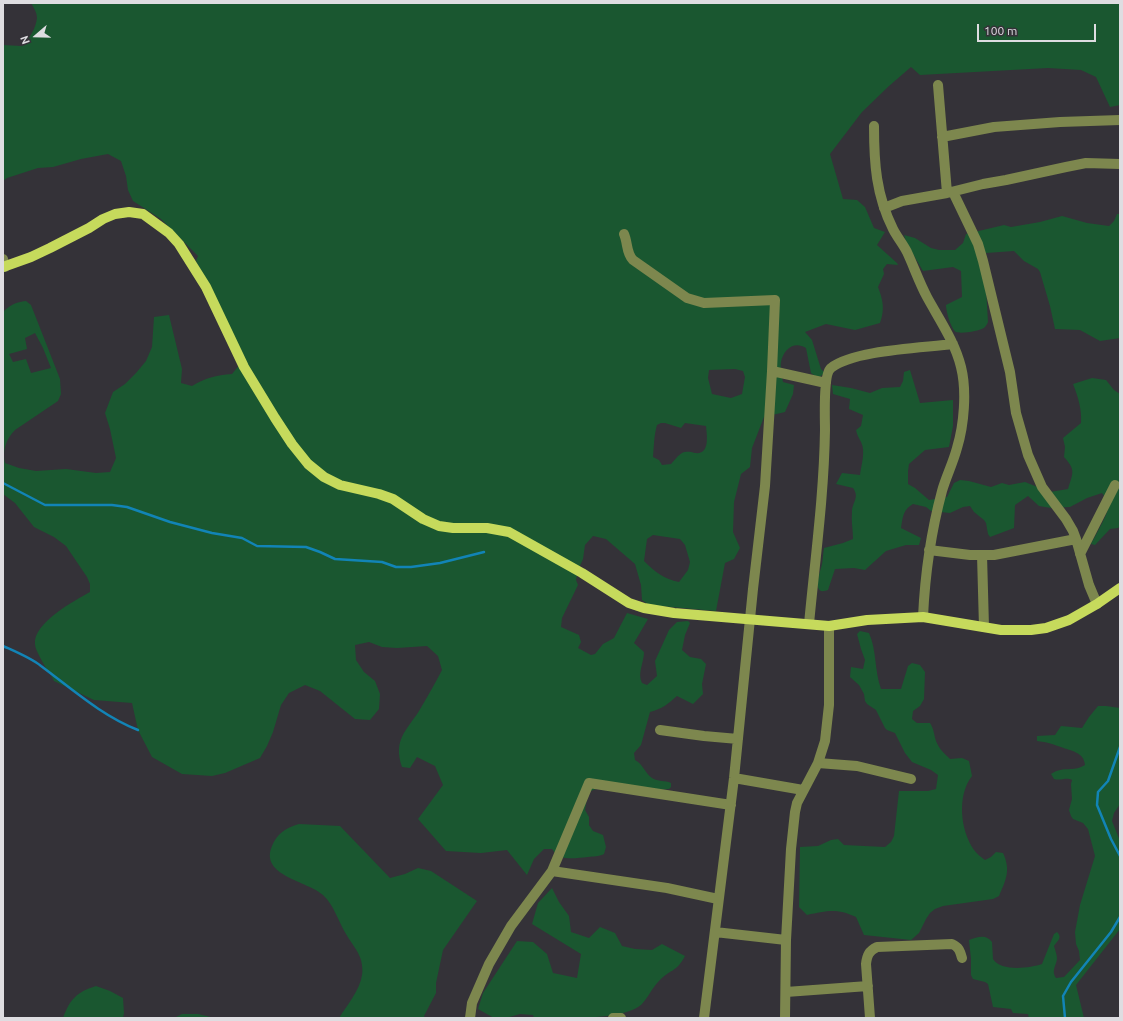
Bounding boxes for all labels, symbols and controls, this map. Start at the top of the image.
north arrow [16,16,56,56]
scale bar [979,16,1098,42]
text: 100 m [984,24,1017,37]
text: N [18,34,32,46]

